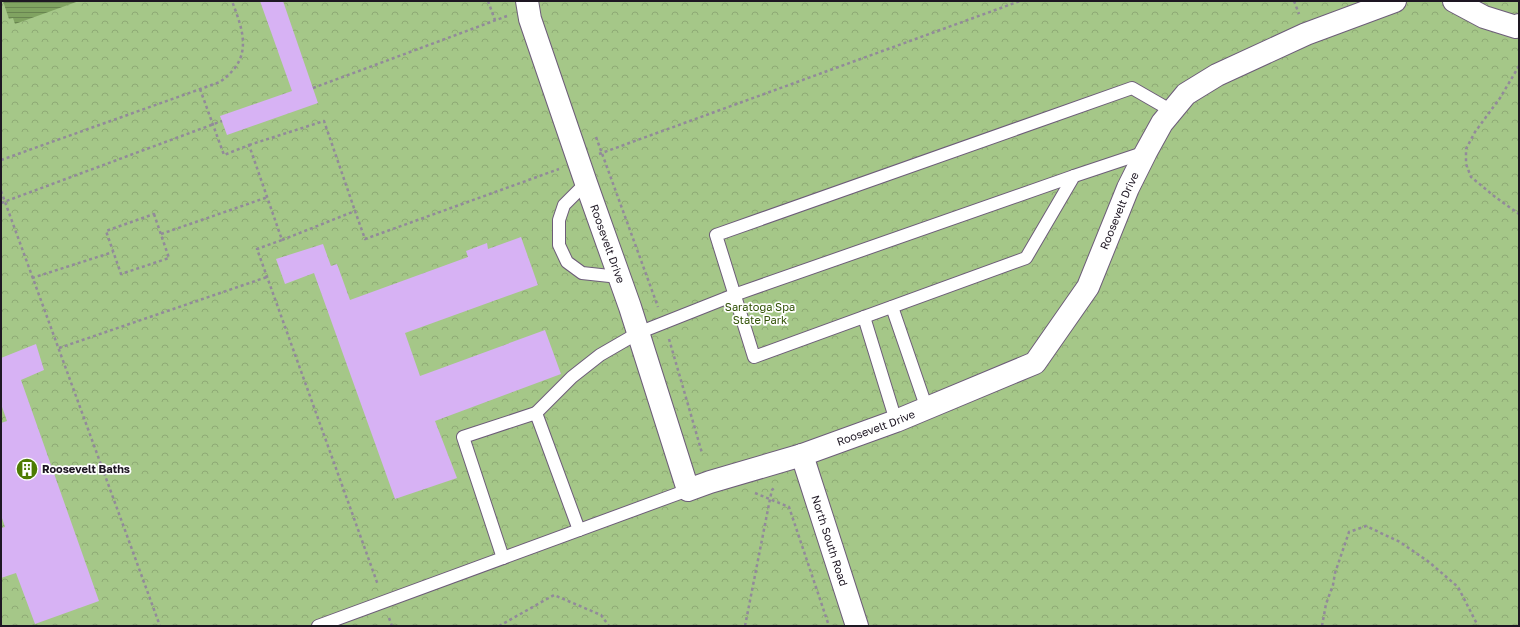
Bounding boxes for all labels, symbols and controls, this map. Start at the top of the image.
street label: Roosevelt Drive [1097,170,1141,251]
street label: Roosevelt Drive [588,202,628,285]
park label: Saratoga Spa State Park [725,300,795,326]
street label: Roosevelt Drive [835,407,917,448]
building icon: Roosevelt Baths [14,456,40,482]
place label: Roosevelt Baths [42,462,130,475]
street label: North South Road [809,493,851,588]

